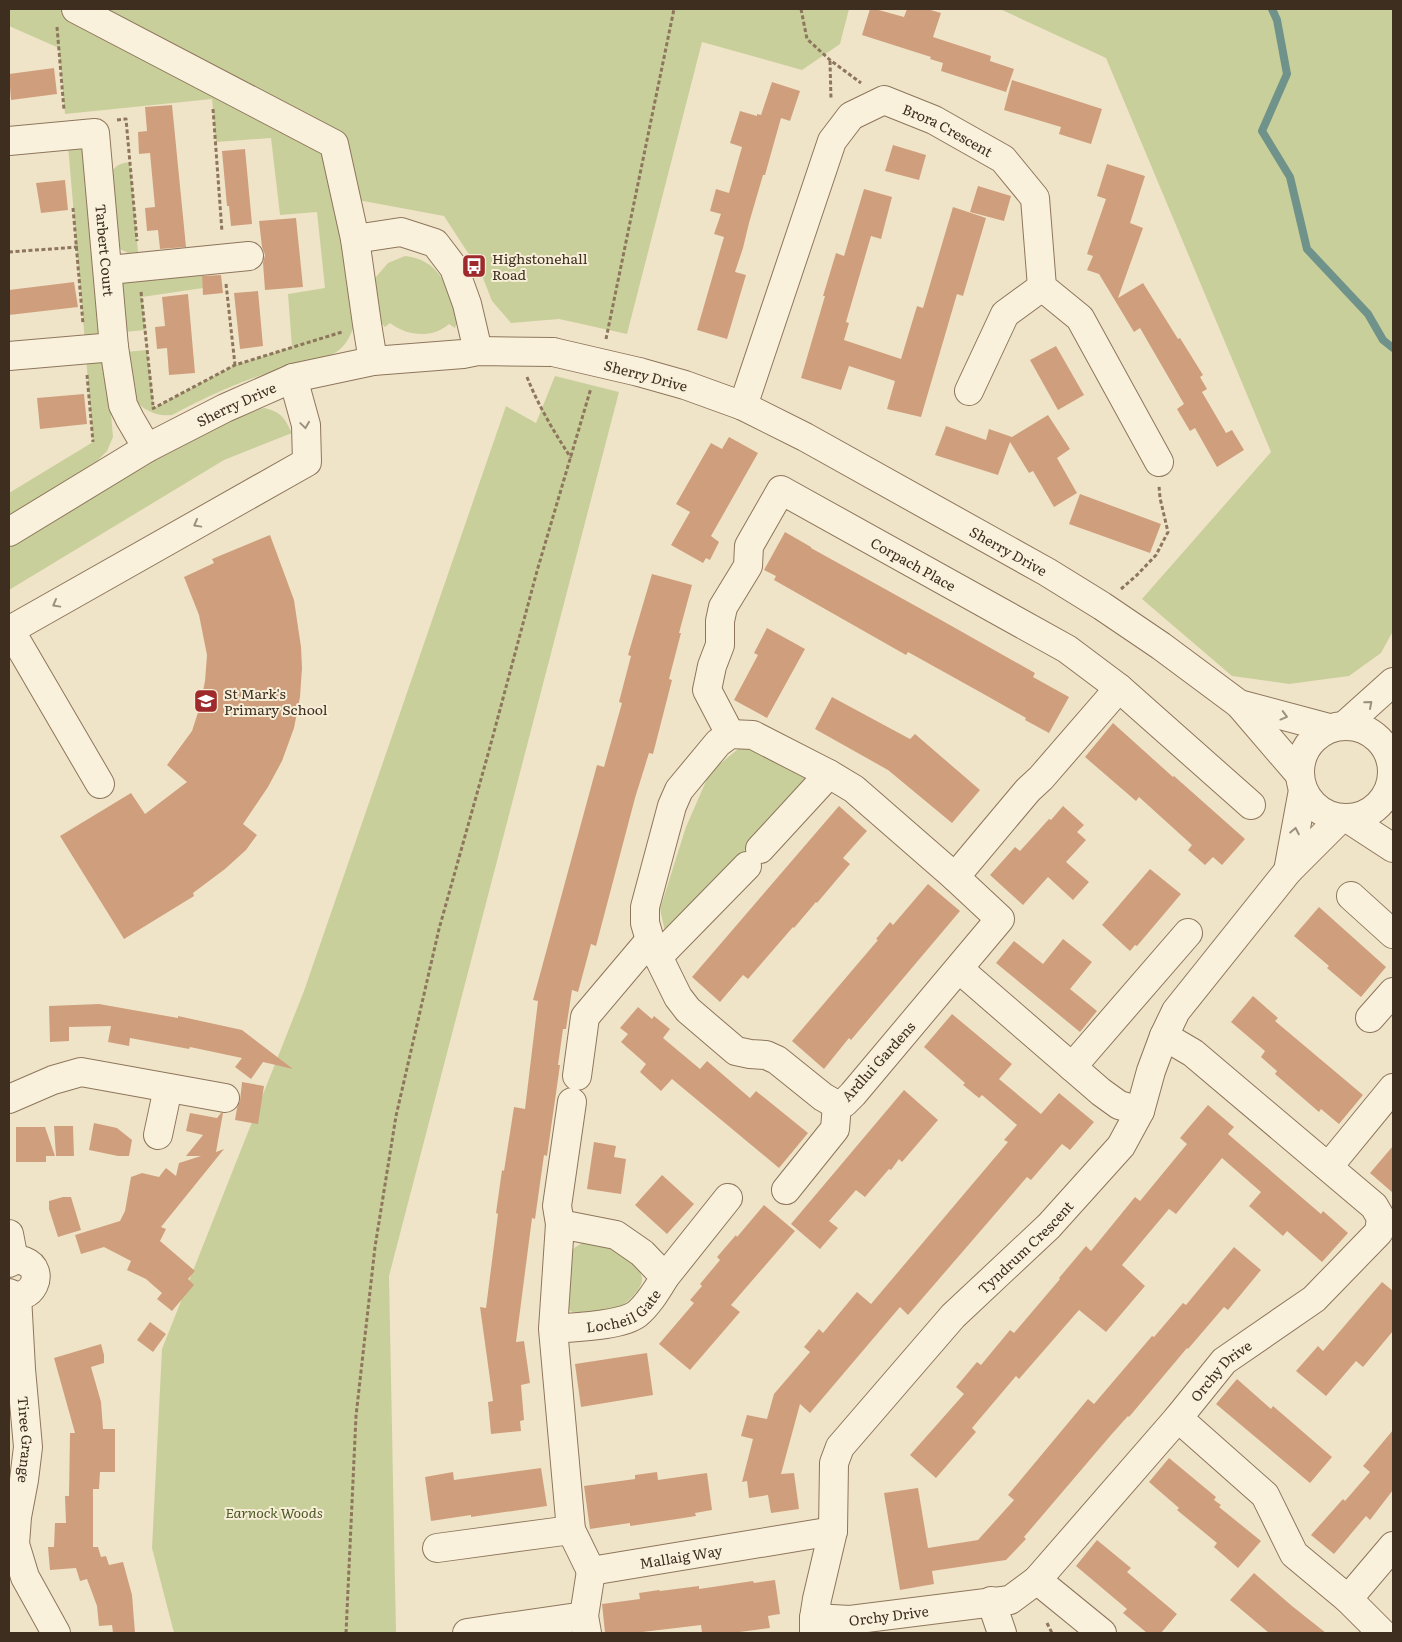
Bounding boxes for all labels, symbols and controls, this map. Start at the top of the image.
street label: Brora Crescent [900,98,997,161]
street label: Tarbert Court [91,203,120,298]
place label: Highstonehall Road [492,248,588,284]
bus stop icon: Highstonehall Road [461,253,487,279]
street label: Sherry Drive [602,354,690,396]
street label: Sherry Drive [193,377,279,431]
one-way arrow [299,422,310,430]
one-way arrow [194,518,203,528]
street label: Sherry Drive [966,521,1051,580]
street label: Corpach Place [867,532,960,595]
one-way arrow [52,597,61,607]
place label: St Mark's Primary School [224,683,328,719]
school or university icon: St Mark's Primary School [193,688,219,714]
one-way arrow [1363,701,1372,710]
one-way arrow [1280,710,1289,721]
one-way arrow [1290,826,1300,835]
street label: Ardlui Gardens [837,1017,919,1105]
street label: Tyndrum Crescent [973,1196,1078,1298]
street label: Locheil Gate [585,1285,665,1336]
street label: Orchy Drive [1185,1335,1255,1405]
street label: Tiree Grange [13,1395,38,1484]
park label: Earnock Woods [225,1502,323,1522]
street label: Mallaig Way [638,1539,725,1573]
street label: Orchy Drive [848,1600,930,1630]

